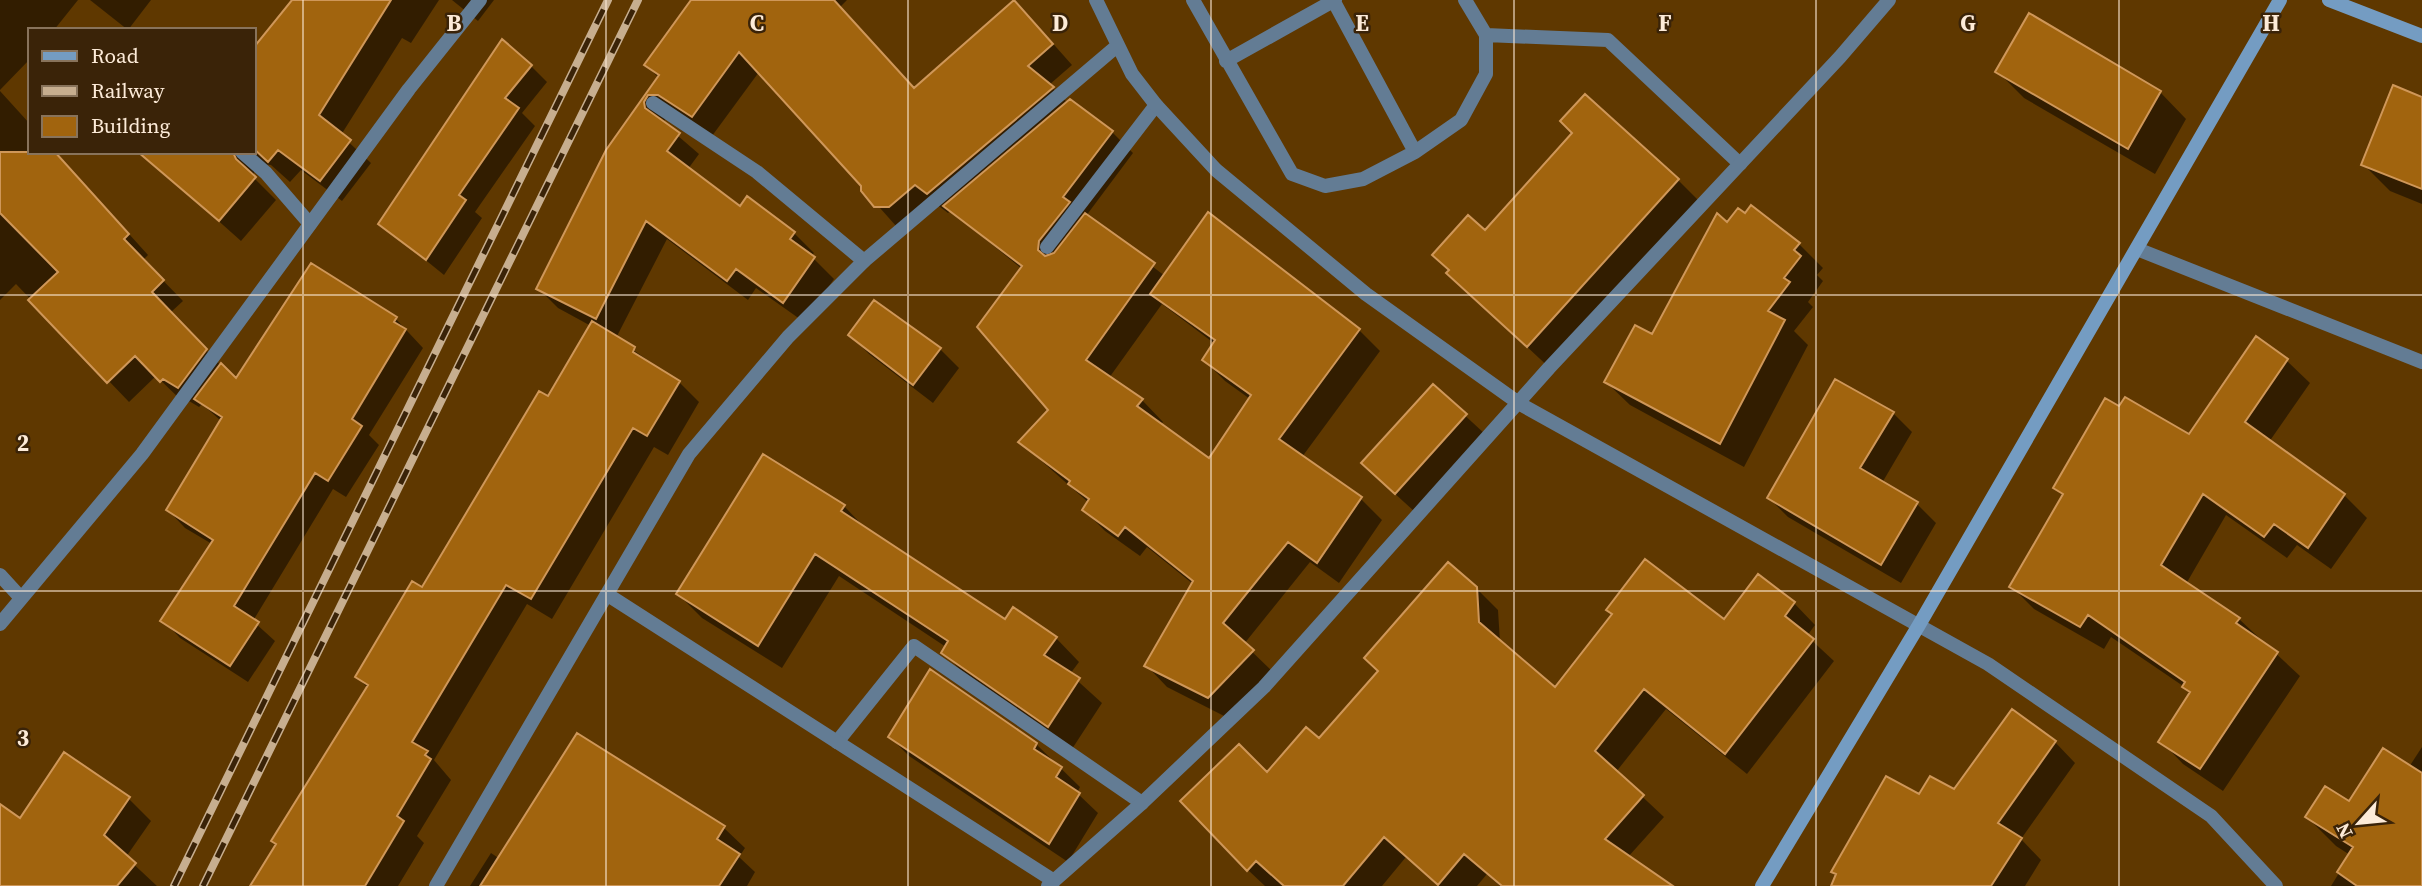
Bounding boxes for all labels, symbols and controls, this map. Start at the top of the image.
text: B [447,7,462,39]
text: C [750,7,764,39]
text: D [1052,7,1068,39]
text: E [1355,7,1369,39]
text: F [1658,7,1672,39]
text: G [1960,7,1976,39]
text: H [2262,7,2280,39]
legend [28,28,256,154]
text: Road [91,41,139,70]
text: Railway [91,76,165,105]
text: Building [91,111,170,140]
text: 2 [17,427,29,459]
text: 3 [17,722,29,754]
north arrow [2324,788,2394,858]
text: N [2329,819,2359,843]

